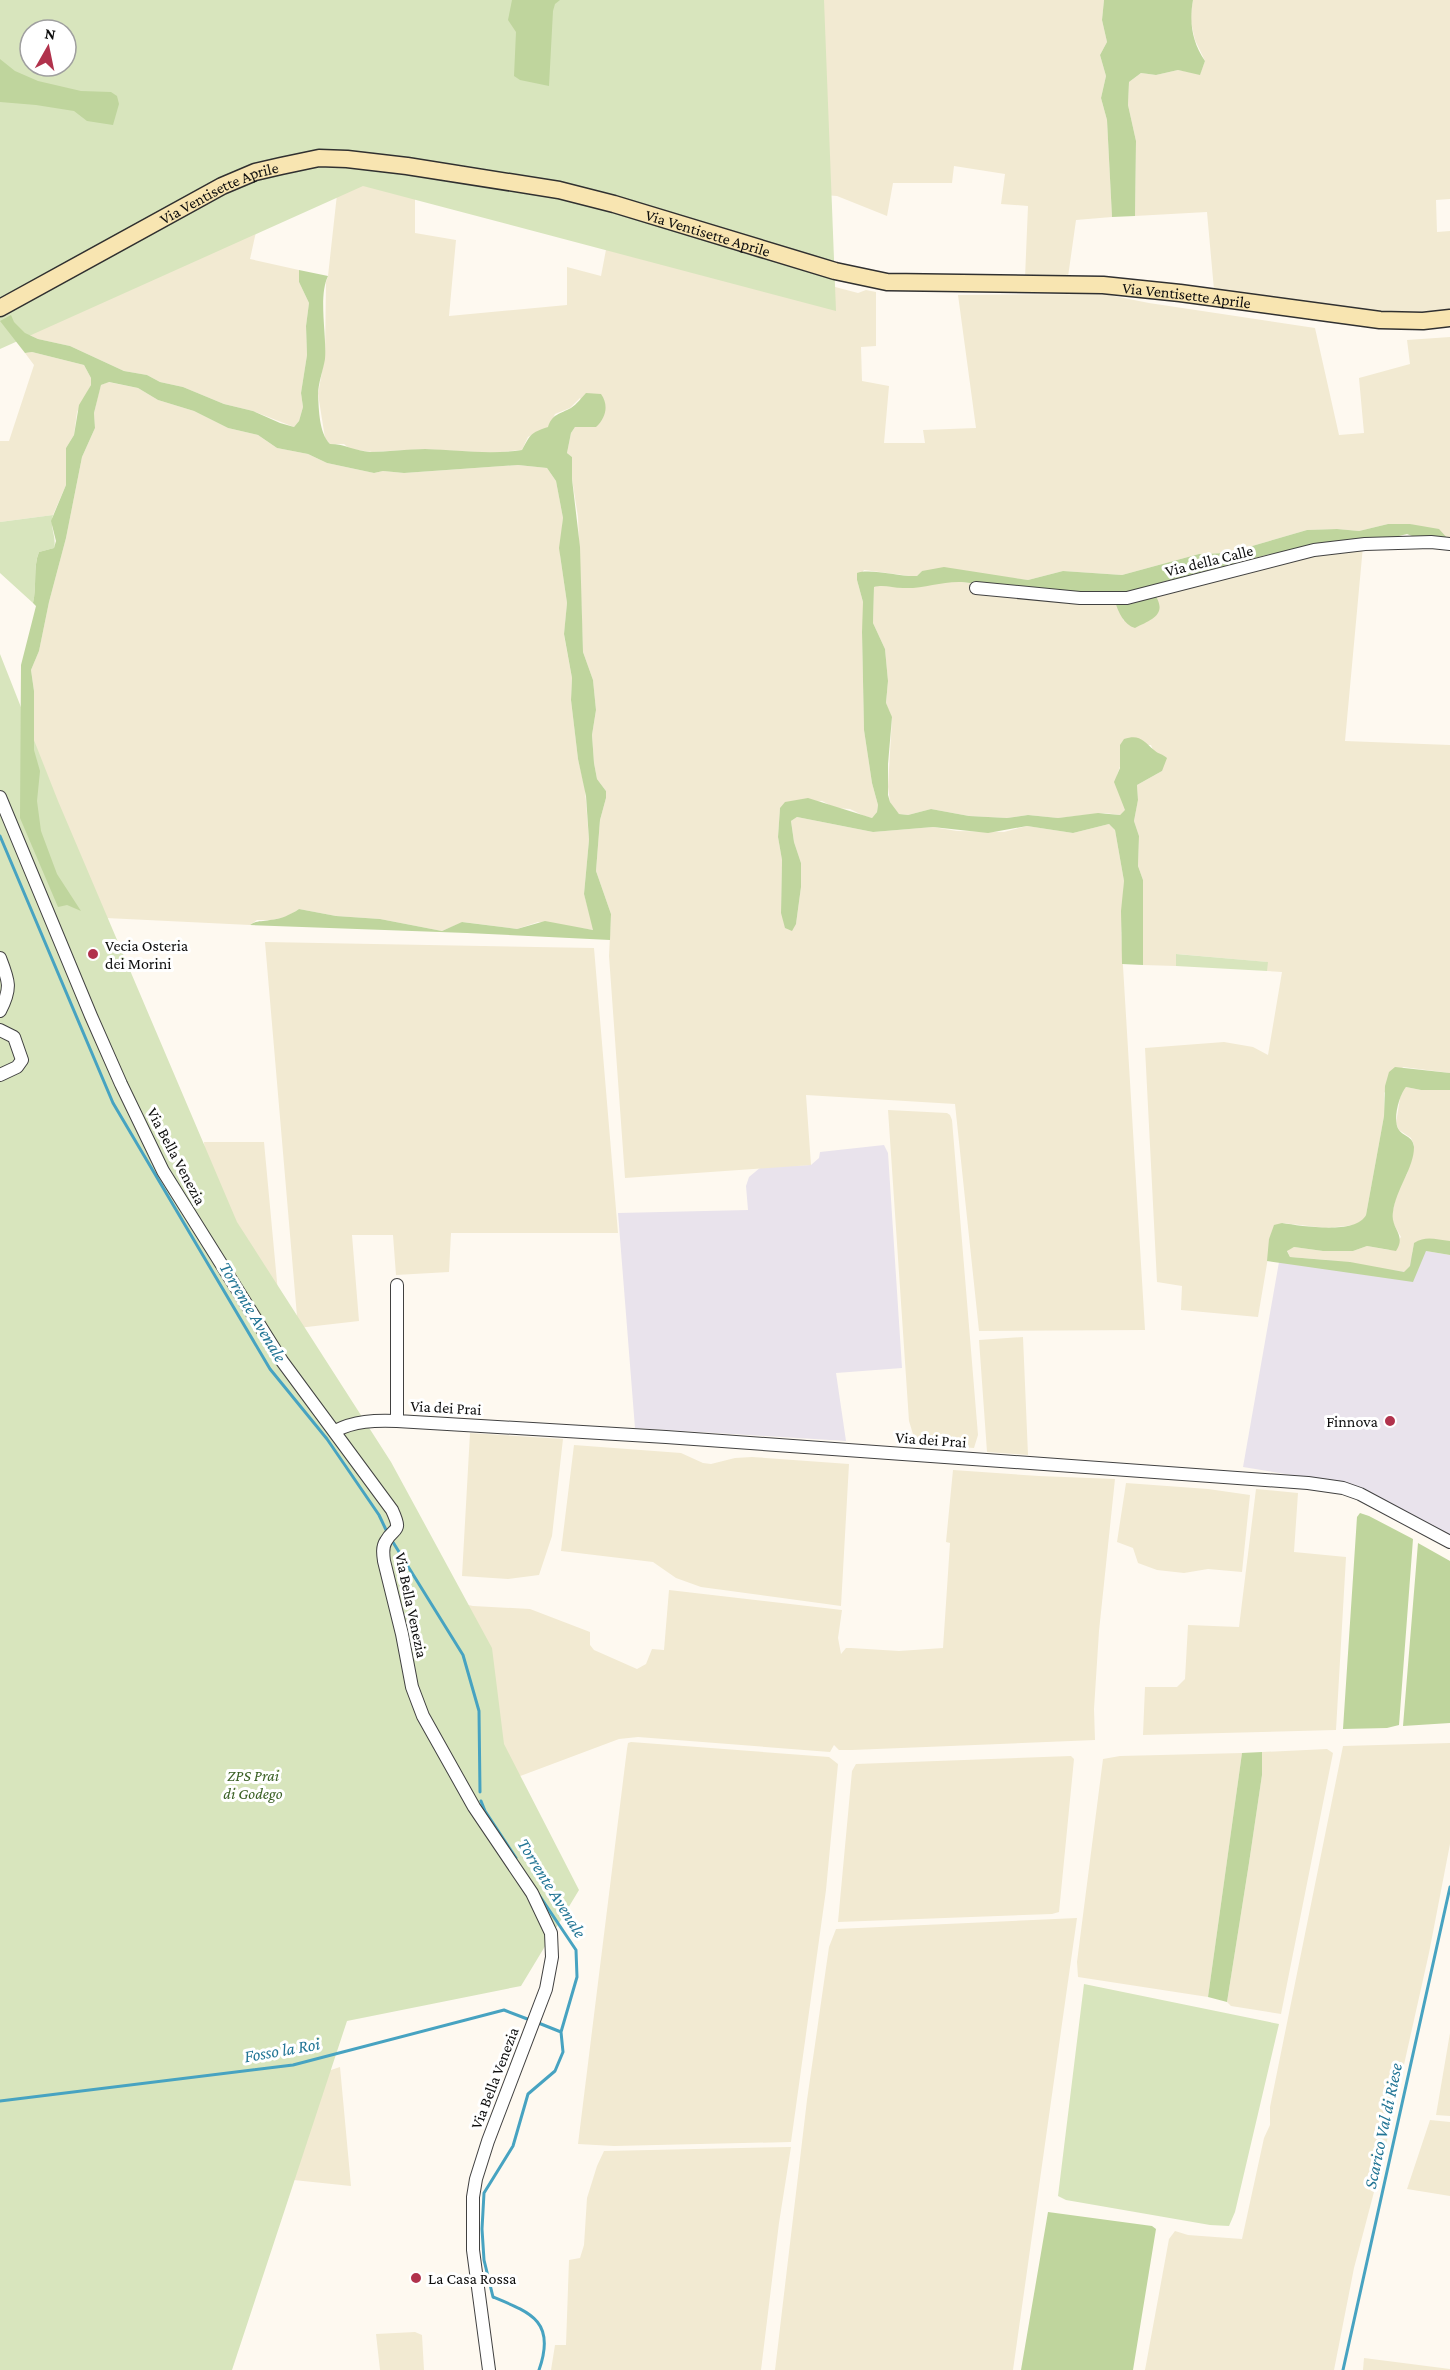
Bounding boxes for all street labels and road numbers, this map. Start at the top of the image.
street label: Via Ventisette Aprile [157,159,280,228]
street label: Via Ventisette Aprile [643,206,772,260]
street label: Via Ventisette Aprile [1121,279,1252,311]
street label: Via della Calle [1163,541,1255,580]
street label: Via Bella Venezia [144,1105,210,1208]
street label: Via dei Prai [410,1397,482,1418]
street label: Via dei Prai [895,1429,967,1450]
street label: Via Bella Venezia [392,1551,431,1660]
street label: Via Bella Venezia [467,2024,522,2131]

